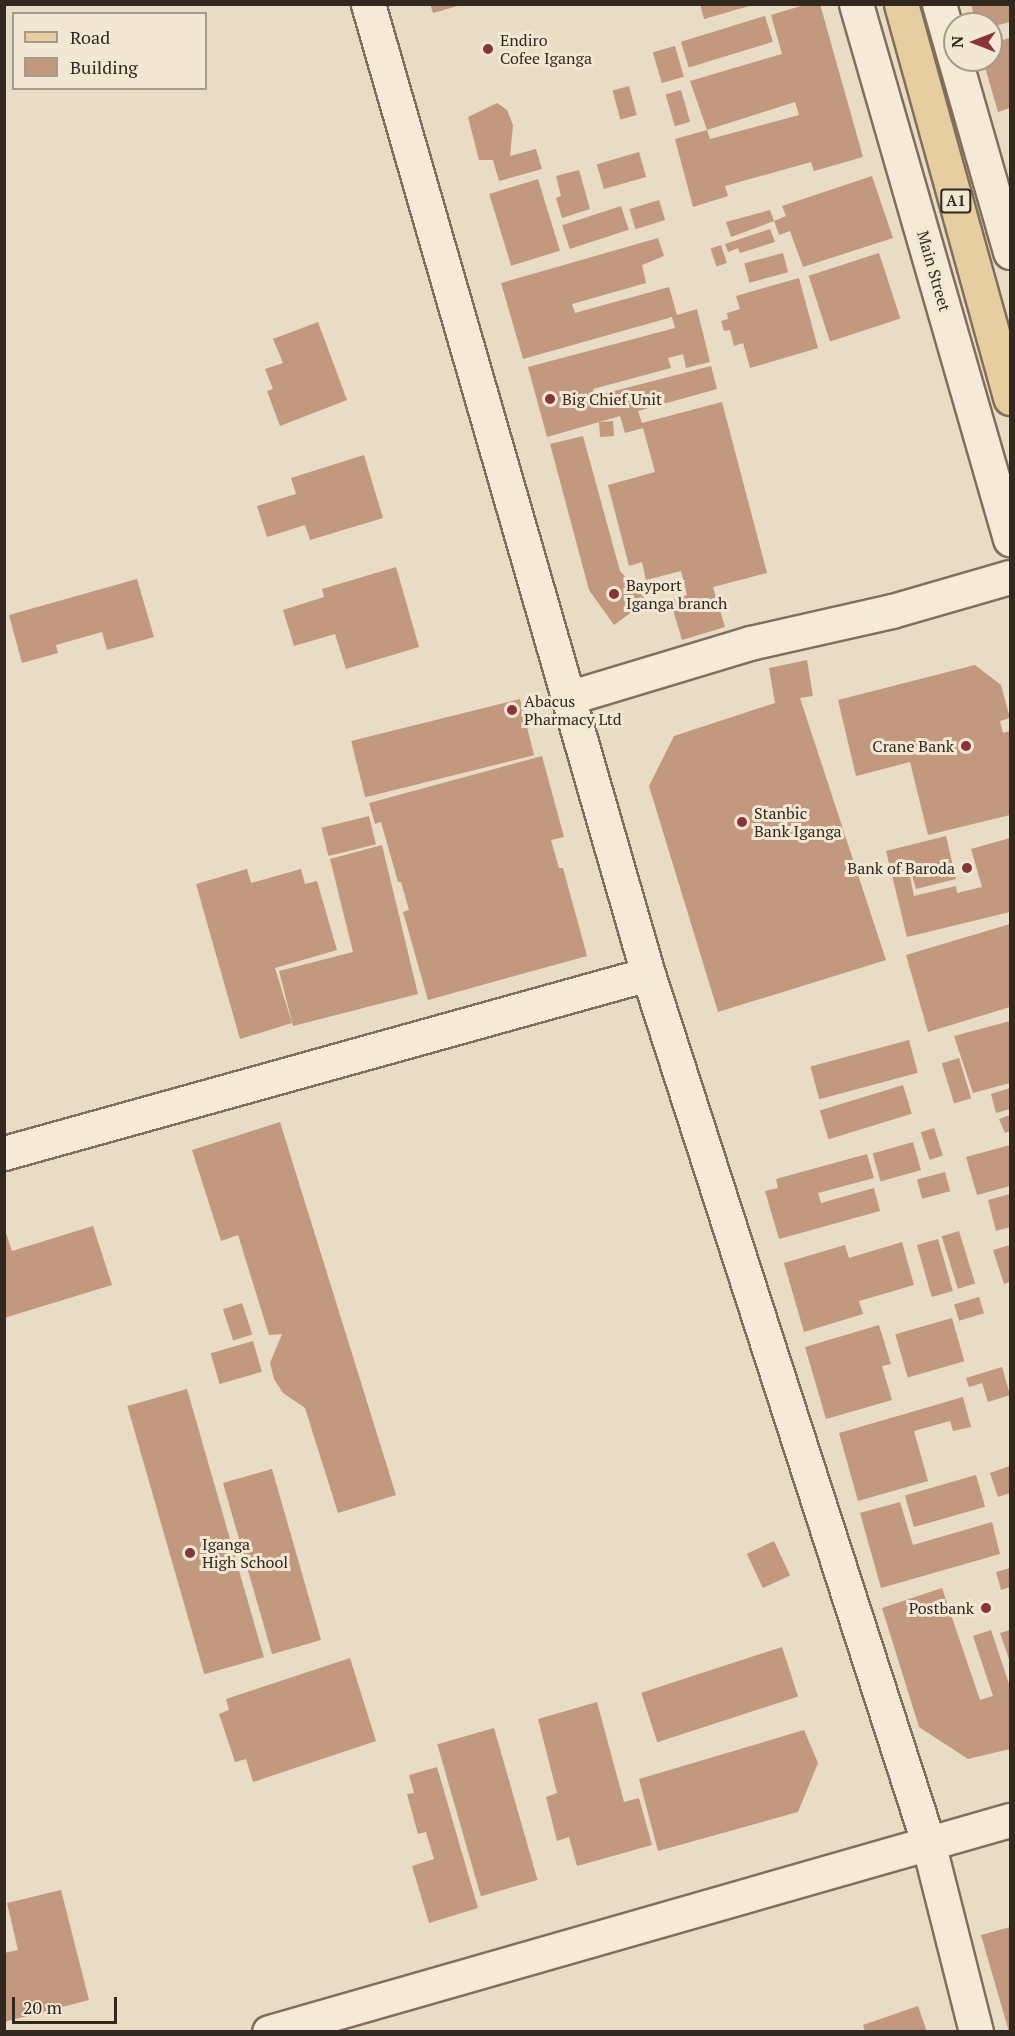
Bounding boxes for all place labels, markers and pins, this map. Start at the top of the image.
place label: Endiro Cofee Iganga [500,30,592,68]
marker: Endiro Cofee Iganga [481,42,495,56]
place label: Big Chief Unit [562,389,662,409]
marker: Big Chief Unit [543,392,557,406]
place label: Bayport Iganga branch [626,575,727,613]
marker: Bayport Iganga branch [607,587,621,601]
place label: Abacus Pharmacy Ltd [524,691,622,729]
marker: Abacus Pharmacy Ltd [505,703,519,717]
place label: Crane Bank [872,736,954,756]
marker: Crane Bank [959,739,973,753]
place label: Stanbic Bank Iganga [754,803,842,841]
marker: Stanbic Bank Iganga [735,815,749,829]
place label: Bank of Baroda [847,858,955,878]
marker: Bank of Baroda [960,861,974,875]
place label: Iganga High School [202,1534,288,1572]
marker: Iganga High School [183,1546,197,1560]
place label: Postbank [909,1598,974,1618]
marker: Postbank [979,1601,993,1615]

